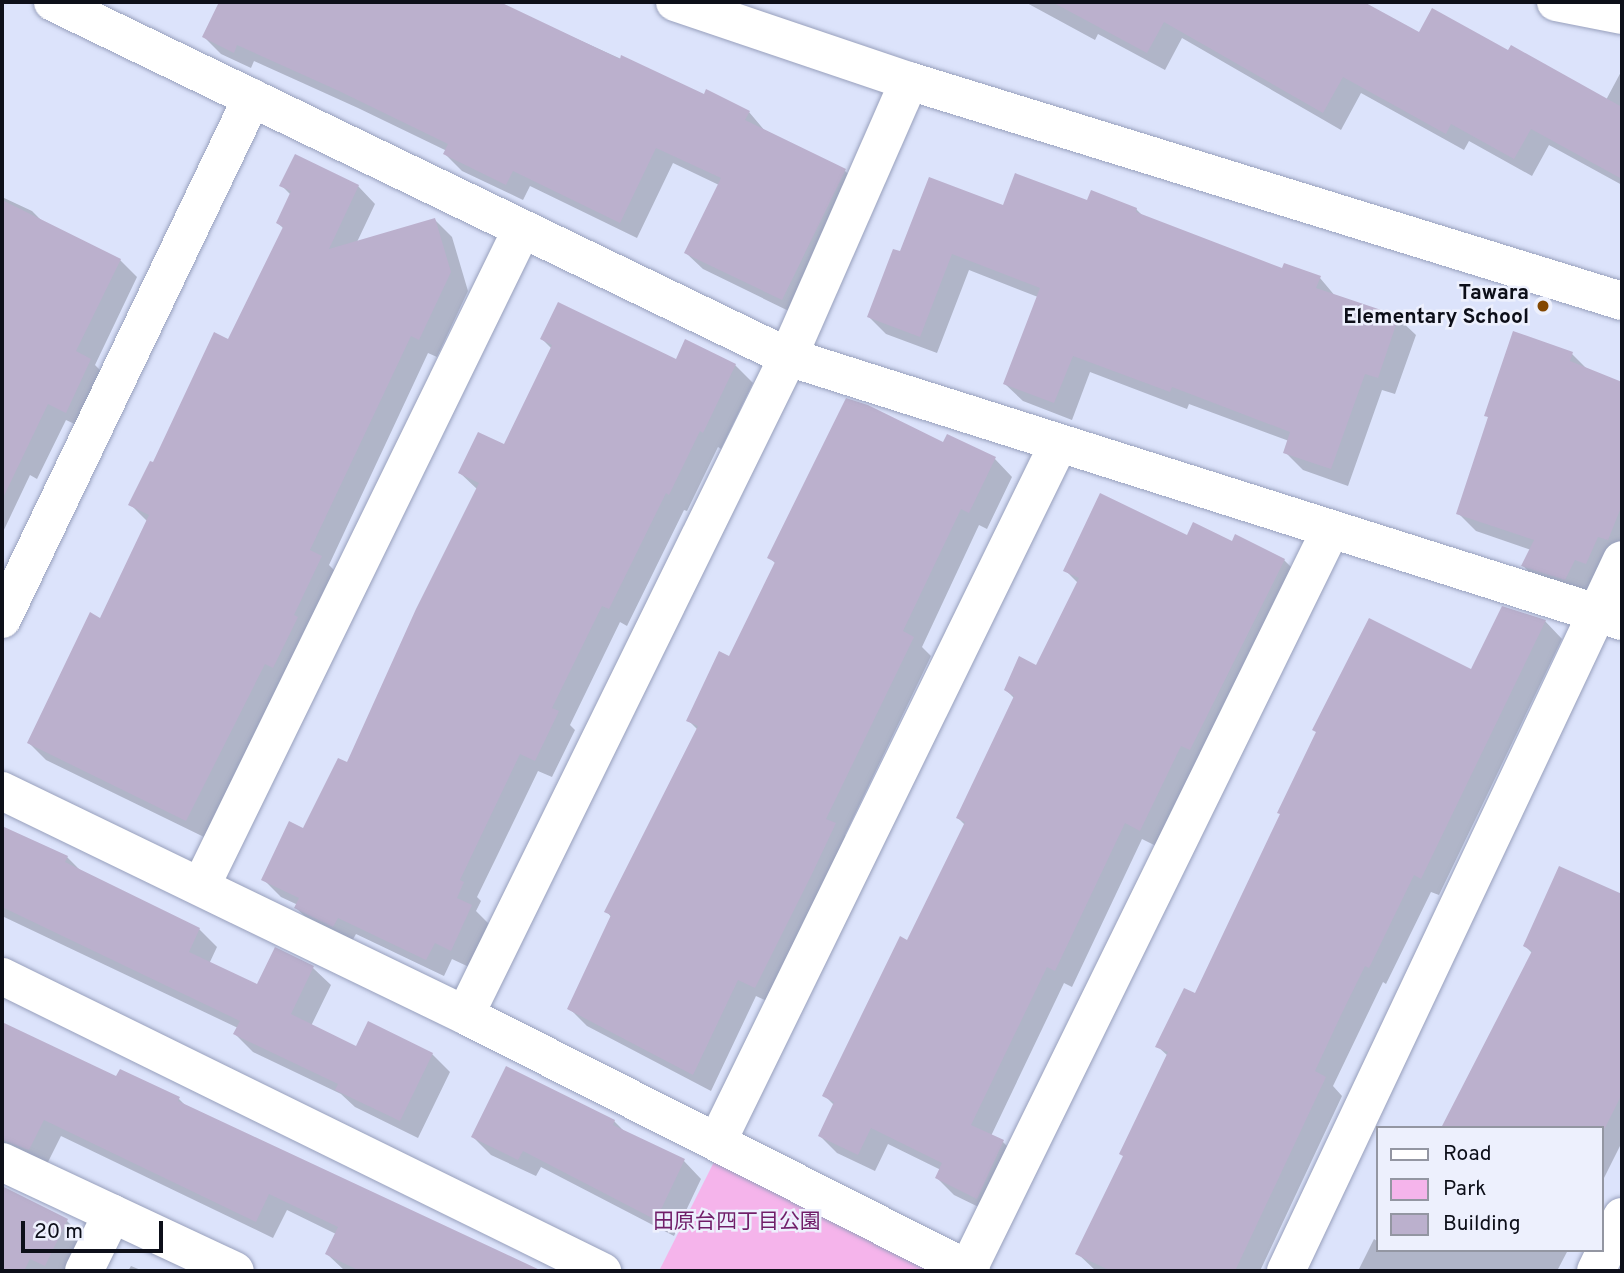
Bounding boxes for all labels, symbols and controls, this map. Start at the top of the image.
place label: Tawara Elementary School [1343,281,1529,331]
marker: Tawara Elementary School [1535,298,1551,314]
legend [1376,1126,1603,1252]
text: Road [1443,1141,1492,1168]
text: Park [1443,1176,1486,1203]
scale bar [24,1206,166,1250]
park label: 田原台四丁目公園 [653,1210,821,1236]
text: Building [1443,1211,1521,1238]
text: 20 m [34,1219,83,1246]

